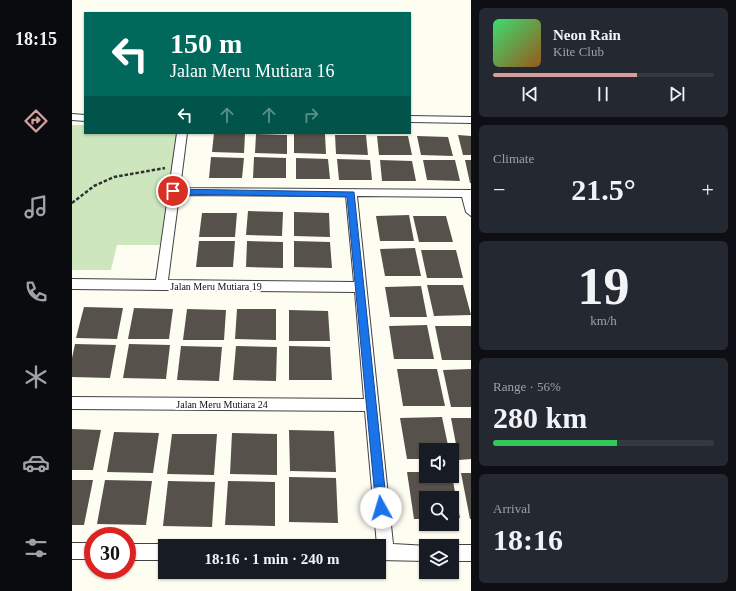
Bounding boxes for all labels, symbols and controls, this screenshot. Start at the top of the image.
text: Neon Rain [553,27,621,43]
icon: left [104,28,156,80]
text: 150 m [170,28,242,59]
text: 18:15 [15,29,57,49]
text: Kite Club [553,44,604,59]
text: Jalan Meru Mutiara 16 [170,61,334,81]
icon: previous [519,83,541,105]
icon: pause [592,83,614,105]
icon: next [666,83,688,105]
icon: left [174,104,196,126]
icon: ahead [216,104,238,126]
icon: ahead [258,104,280,126]
icon: right [300,104,322,126]
icon: directions [22,107,50,135]
text: Climate [493,151,534,166]
text: 21.5° [571,173,636,206]
pin [156,174,190,208]
text: − [493,177,505,202]
text: + [702,177,714,202]
icon: arrive [162,180,184,202]
icon: music [22,193,50,221]
text: 19 [578,258,630,315]
icon: phone [22,278,50,306]
street label: Jalan Meru Mutiara 19 [170,281,262,292]
text: km/h [590,313,617,328]
icon: climate [22,363,50,391]
text: Range · 56% [493,379,561,394]
street label: Jalan Meru Mutiara 24 [176,399,268,410]
text: 280 km [493,401,587,434]
map controls [419,443,459,579]
button: sound [419,443,459,483]
icon: car [22,449,50,477]
position arrow [360,487,402,529]
button: search [419,491,459,531]
text: Arrival [493,501,531,516]
text: 18:16 [493,523,563,556]
speed limit sign: 30 [84,527,136,579]
icon: filters [22,534,50,562]
button: layers [419,539,459,579]
text: 18:16 · 1 min · 240 m [205,551,340,567]

